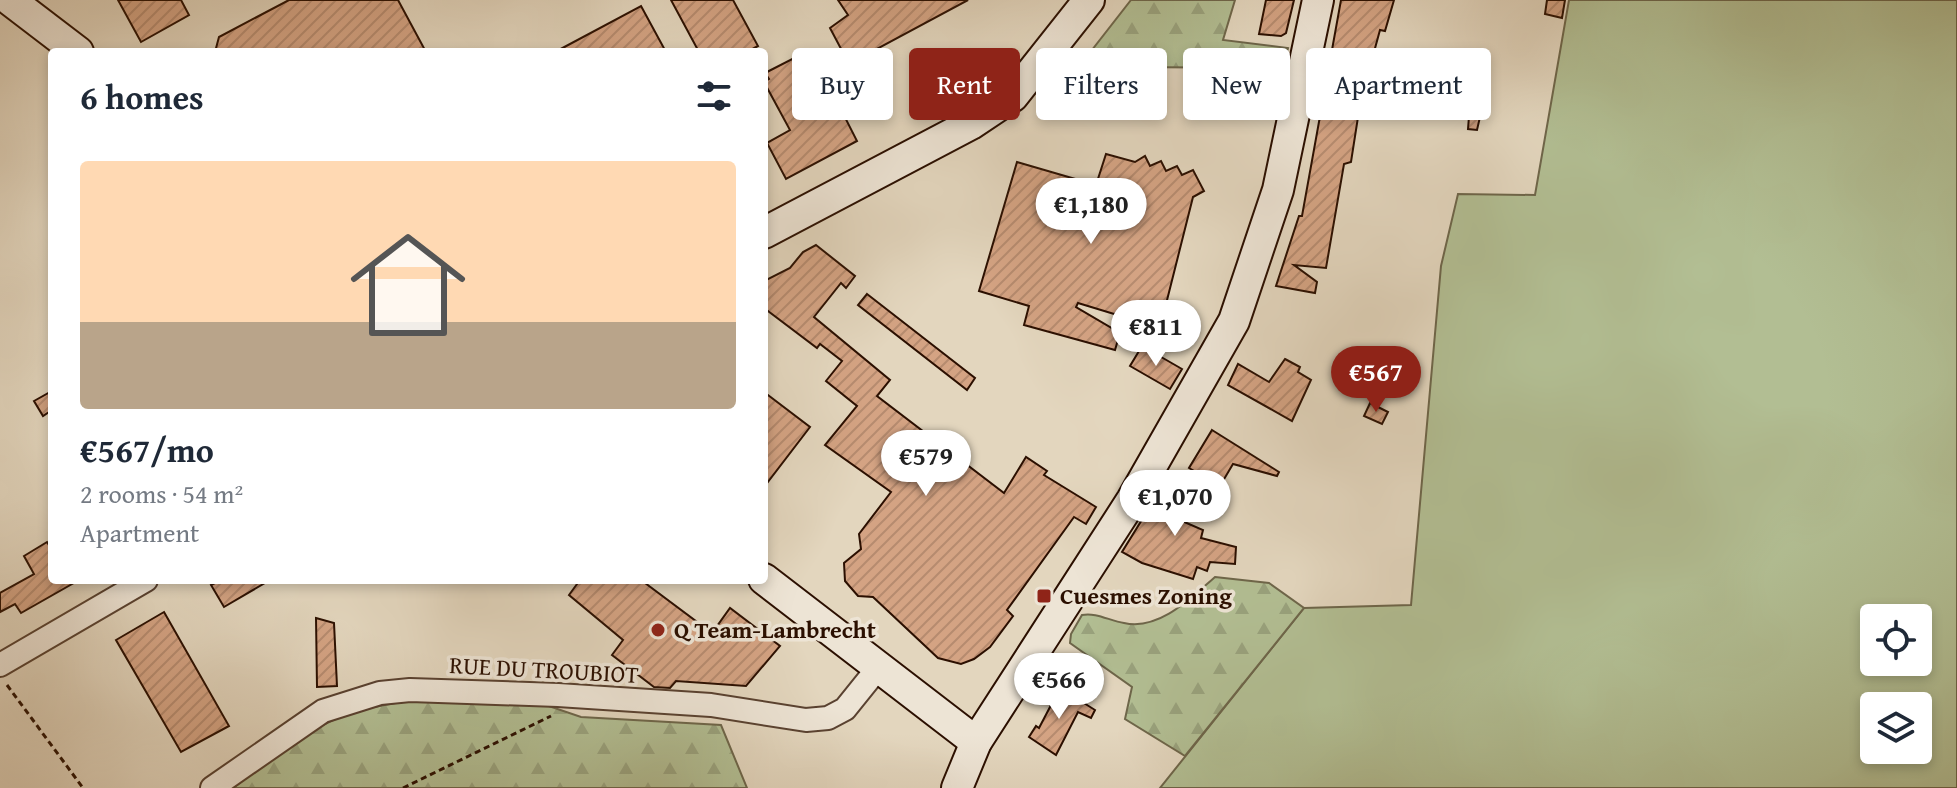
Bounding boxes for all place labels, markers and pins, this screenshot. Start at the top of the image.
pin: €1,180 [1026,178,1156,246]
pin: €811 [1109,300,1203,368]
pin: €567 [1329,346,1423,414]
pin: €579 [879,430,973,498]
pin: €1,070 [1110,470,1240,538]
place label: Cuesmes Zoning [1060,578,1232,613]
marker: Cuesmes Zoning [1035,587,1053,605]
place label: Q Team-Lambrecht [674,612,876,647]
marker: Q Team-Lambrecht [649,621,667,639]
pin: €566 [1012,653,1106,721]

